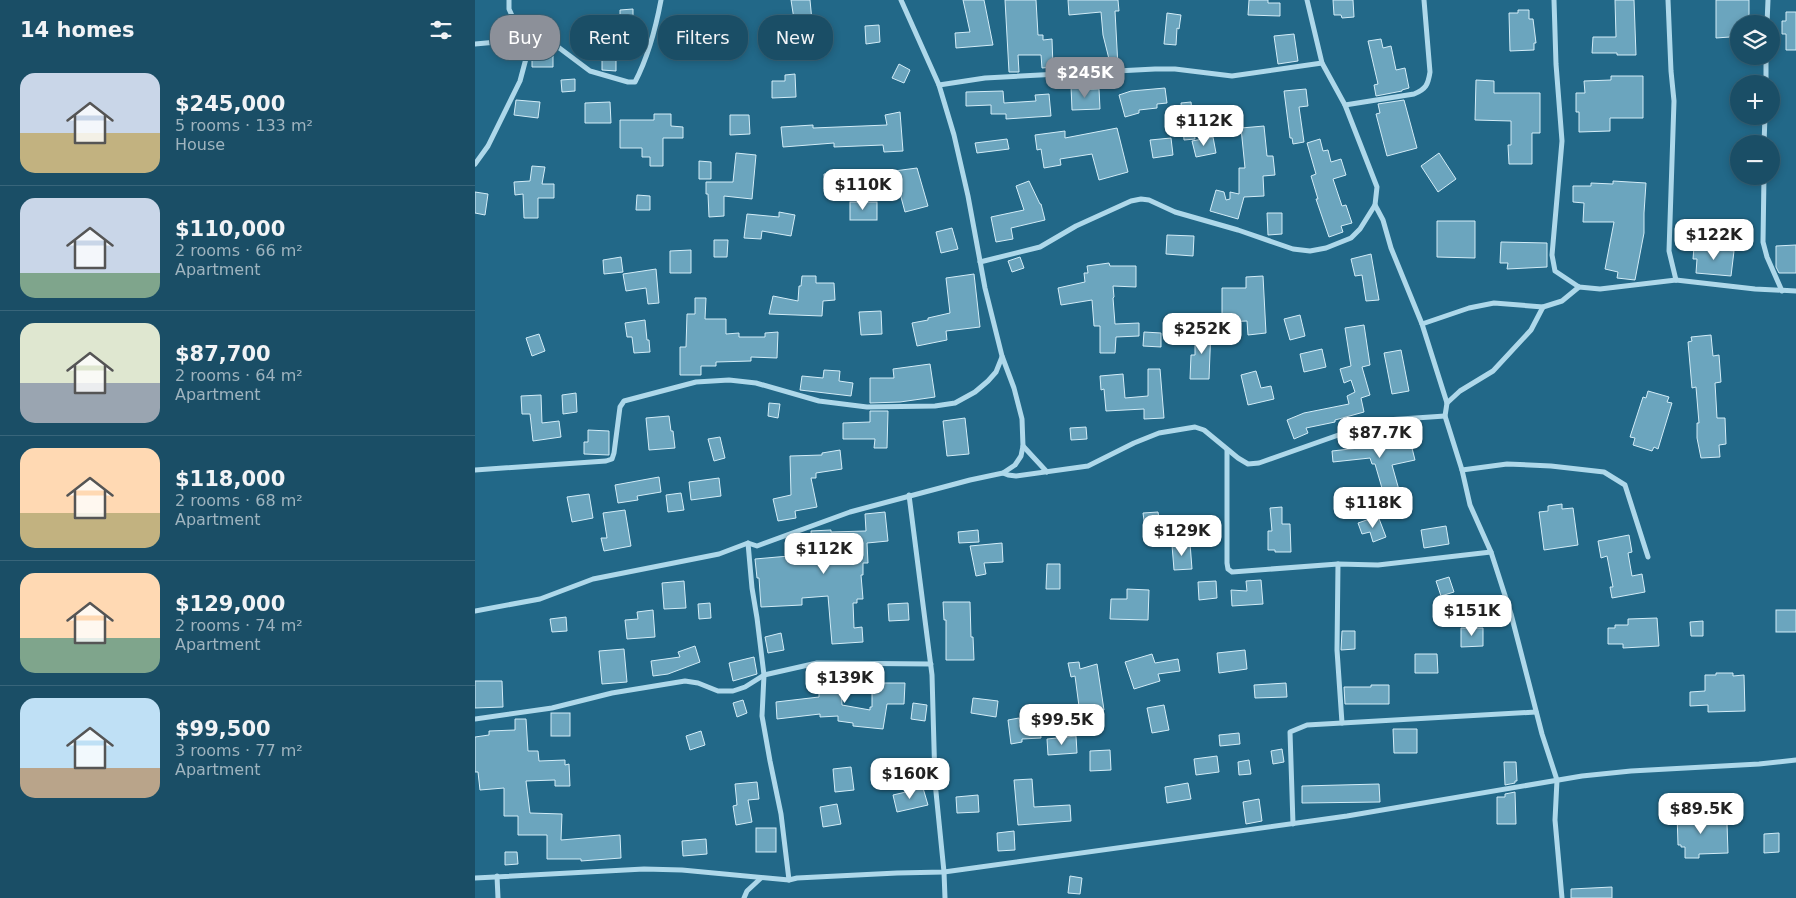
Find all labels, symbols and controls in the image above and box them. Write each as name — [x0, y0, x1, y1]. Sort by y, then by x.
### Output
chip: Buy — [490, 15, 560, 60]
chip: Rent — [570, 15, 648, 60]
chip: Filters — [658, 15, 748, 60]
chip: New — [758, 15, 833, 60]
map controls — [1730, 15, 1780, 185]
button: layers — [1730, 15, 1780, 65]
icon: filters — [427, 16, 455, 44]
text: 14 homes — [20, 18, 135, 42]
pin: $245K — [1050, 56, 1120, 99]
text: $245K — [1057, 63, 1113, 82]
button: + — [1730, 75, 1780, 125]
text: $245,000 — [175, 92, 285, 116]
icon: home — [60, 93, 120, 153]
pin: $112K — [1169, 104, 1239, 147]
text: $112K — [1176, 111, 1232, 130]
text: 5 rooms · 133 m² — [175, 116, 313, 135]
text: House — [175, 135, 225, 154]
button: − — [1730, 135, 1780, 185]
pin: $110K — [828, 168, 898, 211]
text: $110K — [835, 175, 891, 194]
text: $110,000 — [175, 217, 285, 241]
icon: home — [60, 218, 120, 278]
pin: $122K — [1679, 218, 1749, 261]
text: $122K — [1686, 225, 1742, 244]
text: 2 rooms · 66 m² — [175, 241, 303, 260]
text: Apartment — [175, 260, 261, 279]
pin: $252K — [1167, 312, 1237, 355]
text: $252K — [1174, 319, 1230, 338]
text: $87,700 — [175, 342, 271, 366]
icon: home — [60, 343, 120, 403]
text: 2 rooms · 64 m² — [175, 366, 303, 385]
text: Apartment — [175, 385, 261, 404]
pin: $87.7K — [1339, 416, 1421, 459]
text: $87.7K — [1348, 423, 1412, 442]
text: $118,000 — [175, 467, 285, 491]
icon: home — [60, 468, 120, 528]
pin: $118K — [1338, 486, 1408, 529]
text: 2 rooms · 68 m² — [175, 491, 303, 510]
text: $118K — [1345, 493, 1401, 512]
text: Apartment — [175, 510, 261, 529]
pin: $129K — [1147, 514, 1217, 557]
text: $129K — [1154, 521, 1210, 540]
pin: $112K — [789, 532, 859, 575]
text: $112K — [796, 539, 852, 558]
text: $129,000 — [175, 592, 285, 616]
icon: home — [60, 593, 120, 653]
pin: $151K — [1437, 594, 1507, 637]
text: $151K — [1444, 601, 1500, 620]
text: 2 rooms · 74 m² — [175, 616, 303, 635]
text: Apartment — [175, 635, 261, 654]
pin: $139K — [810, 662, 880, 704]
text: $139K — [817, 668, 873, 687]
pin: $99.5K — [1021, 704, 1103, 746]
text: $99.5K — [1030, 710, 1094, 729]
text: $99,500 — [175, 717, 271, 741]
icon: home — [60, 718, 120, 778]
text: 3 rooms · 77 m² — [175, 741, 303, 760]
pin: $160K — [875, 758, 945, 800]
text: Apartment — [175, 760, 261, 779]
text: $160K — [882, 764, 938, 783]
pin: $89.5K — [1660, 792, 1742, 835]
text: $89.5K — [1669, 799, 1733, 818]

